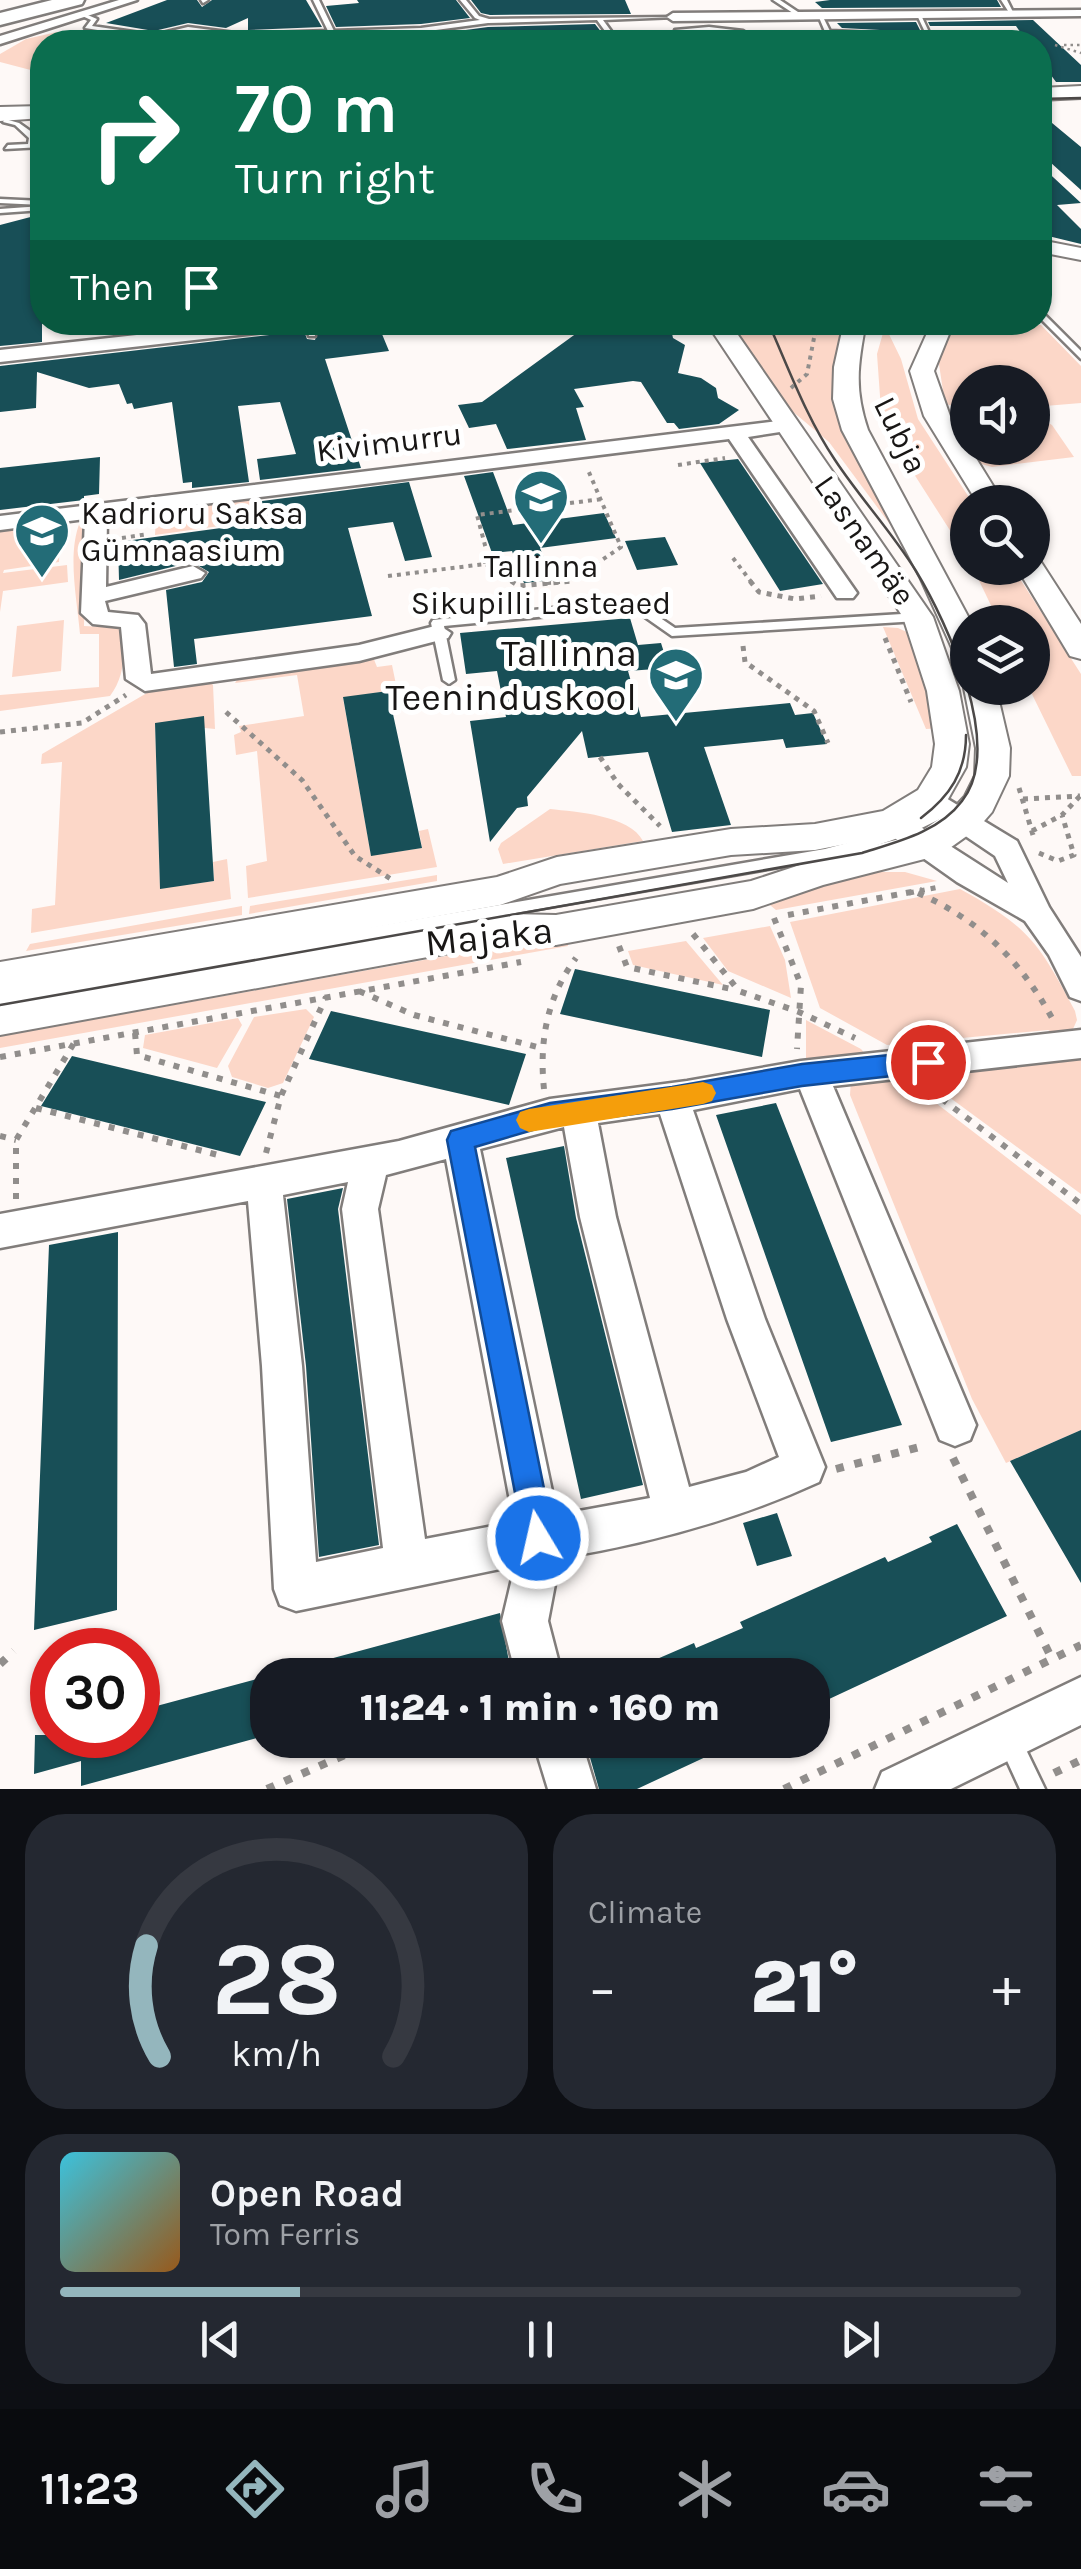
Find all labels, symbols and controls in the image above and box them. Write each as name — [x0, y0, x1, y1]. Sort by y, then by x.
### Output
text: 70 m — [235, 68, 398, 150]
icon: right — [70, 70, 200, 200]
text: Turn right — [235, 152, 435, 204]
icon: arrive — [174, 260, 229, 315]
text: Then — [70, 265, 154, 310]
map controls — [950, 365, 1050, 705]
button: sound — [950, 365, 1050, 465]
street label: Lubja — [866, 391, 935, 480]
street label: Kivimurru — [314, 415, 464, 470]
school or university icon: Tallinna Sikupilli Lasteaed — [511, 467, 571, 546]
street label: Lasnamäe — [806, 468, 923, 612]
button: search — [950, 485, 1050, 585]
place label: Kadrioru Saksa Gümnaasium — [81, 495, 304, 569]
school or university icon: Kadrioru Saksa Gümnaasium — [12, 501, 72, 580]
place label: Tallinna Sikupilli Lasteaed — [411, 548, 671, 622]
button: layers — [950, 605, 1050, 705]
place label: Tallinna Teeninduskool — [386, 631, 637, 720]
school or university icon: Tallinna Teeninduskool — [646, 645, 706, 724]
street label: Majaka — [423, 907, 555, 966]
pin — [886, 1020, 971, 1105]
icon: arrive — [901, 1035, 956, 1090]
position arrow — [486, 1486, 590, 1590]
speed limit sign: 30 — [30, 1628, 160, 1758]
text: 11:24 · 1 min · 160 m — [360, 1685, 720, 1730]
text: Climate — [588, 1894, 702, 1931]
text: 28 — [211, 1919, 342, 2040]
text: 21° — [750, 1943, 859, 2031]
text: − — [588, 1956, 617, 2020]
text: + — [992, 1956, 1021, 2020]
text: km/h — [231, 2033, 322, 2075]
text: Open Road — [210, 2171, 404, 2216]
text: Tom Ferris — [210, 2216, 360, 2253]
icon: previous — [193, 2312, 248, 2367]
icon: pause — [513, 2312, 568, 2367]
icon: next — [833, 2312, 888, 2367]
icon: directions — [220, 2454, 290, 2524]
icon: music — [370, 2454, 440, 2524]
icon: phone — [520, 2454, 590, 2524]
icon: climate — [670, 2454, 740, 2524]
icon: car — [821, 2454, 891, 2524]
icon: filters — [971, 2454, 1041, 2524]
text: 11:23 — [40, 2463, 140, 2515]

